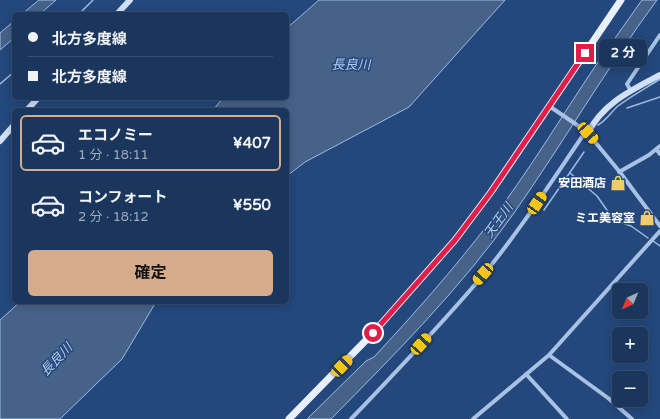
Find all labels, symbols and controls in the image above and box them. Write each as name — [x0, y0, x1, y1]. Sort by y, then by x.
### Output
text: 北方多度線 — [52, 30, 127, 48]
callout: 2 分 — [599, 39, 647, 67]
route end — [576, 44, 594, 62]
text: 2 分 — [611, 45, 635, 61]
water label: 長良川 — [331, 57, 372, 73]
text: 北方多度線 — [52, 68, 127, 86]
car — [576, 120, 600, 146]
icon: car — [30, 125, 66, 161]
text: エコノミー — [78, 126, 153, 144]
text: ¥407 — [233, 134, 271, 152]
text: 1 分 · 18:11 — [78, 147, 149, 163]
shop icon: 安田酒店 — [609, 174, 627, 192]
place label: 安田酒店 — [558, 176, 606, 190]
icon: car — [30, 187, 66, 223]
text: コンフォート — [78, 188, 168, 206]
car — [525, 190, 549, 216]
text: ¥550 — [233, 196, 271, 214]
water label: 天王川 — [481, 198, 518, 241]
text: 2 分 · 18:12 — [78, 209, 149, 225]
shop icon: ミエ美容室 — [638, 209, 656, 227]
place label: ミエ美容室 — [575, 211, 635, 225]
button: 確定 — [28, 250, 273, 296]
car — [471, 261, 495, 287]
north arrow — [612, 283, 648, 319]
map controls — [612, 283, 648, 407]
route start — [364, 324, 382, 342]
button: + — [612, 327, 648, 363]
car — [409, 331, 433, 357]
water label: 長良川 — [37, 339, 77, 379]
car — [329, 353, 355, 379]
button: − — [612, 371, 648, 407]

